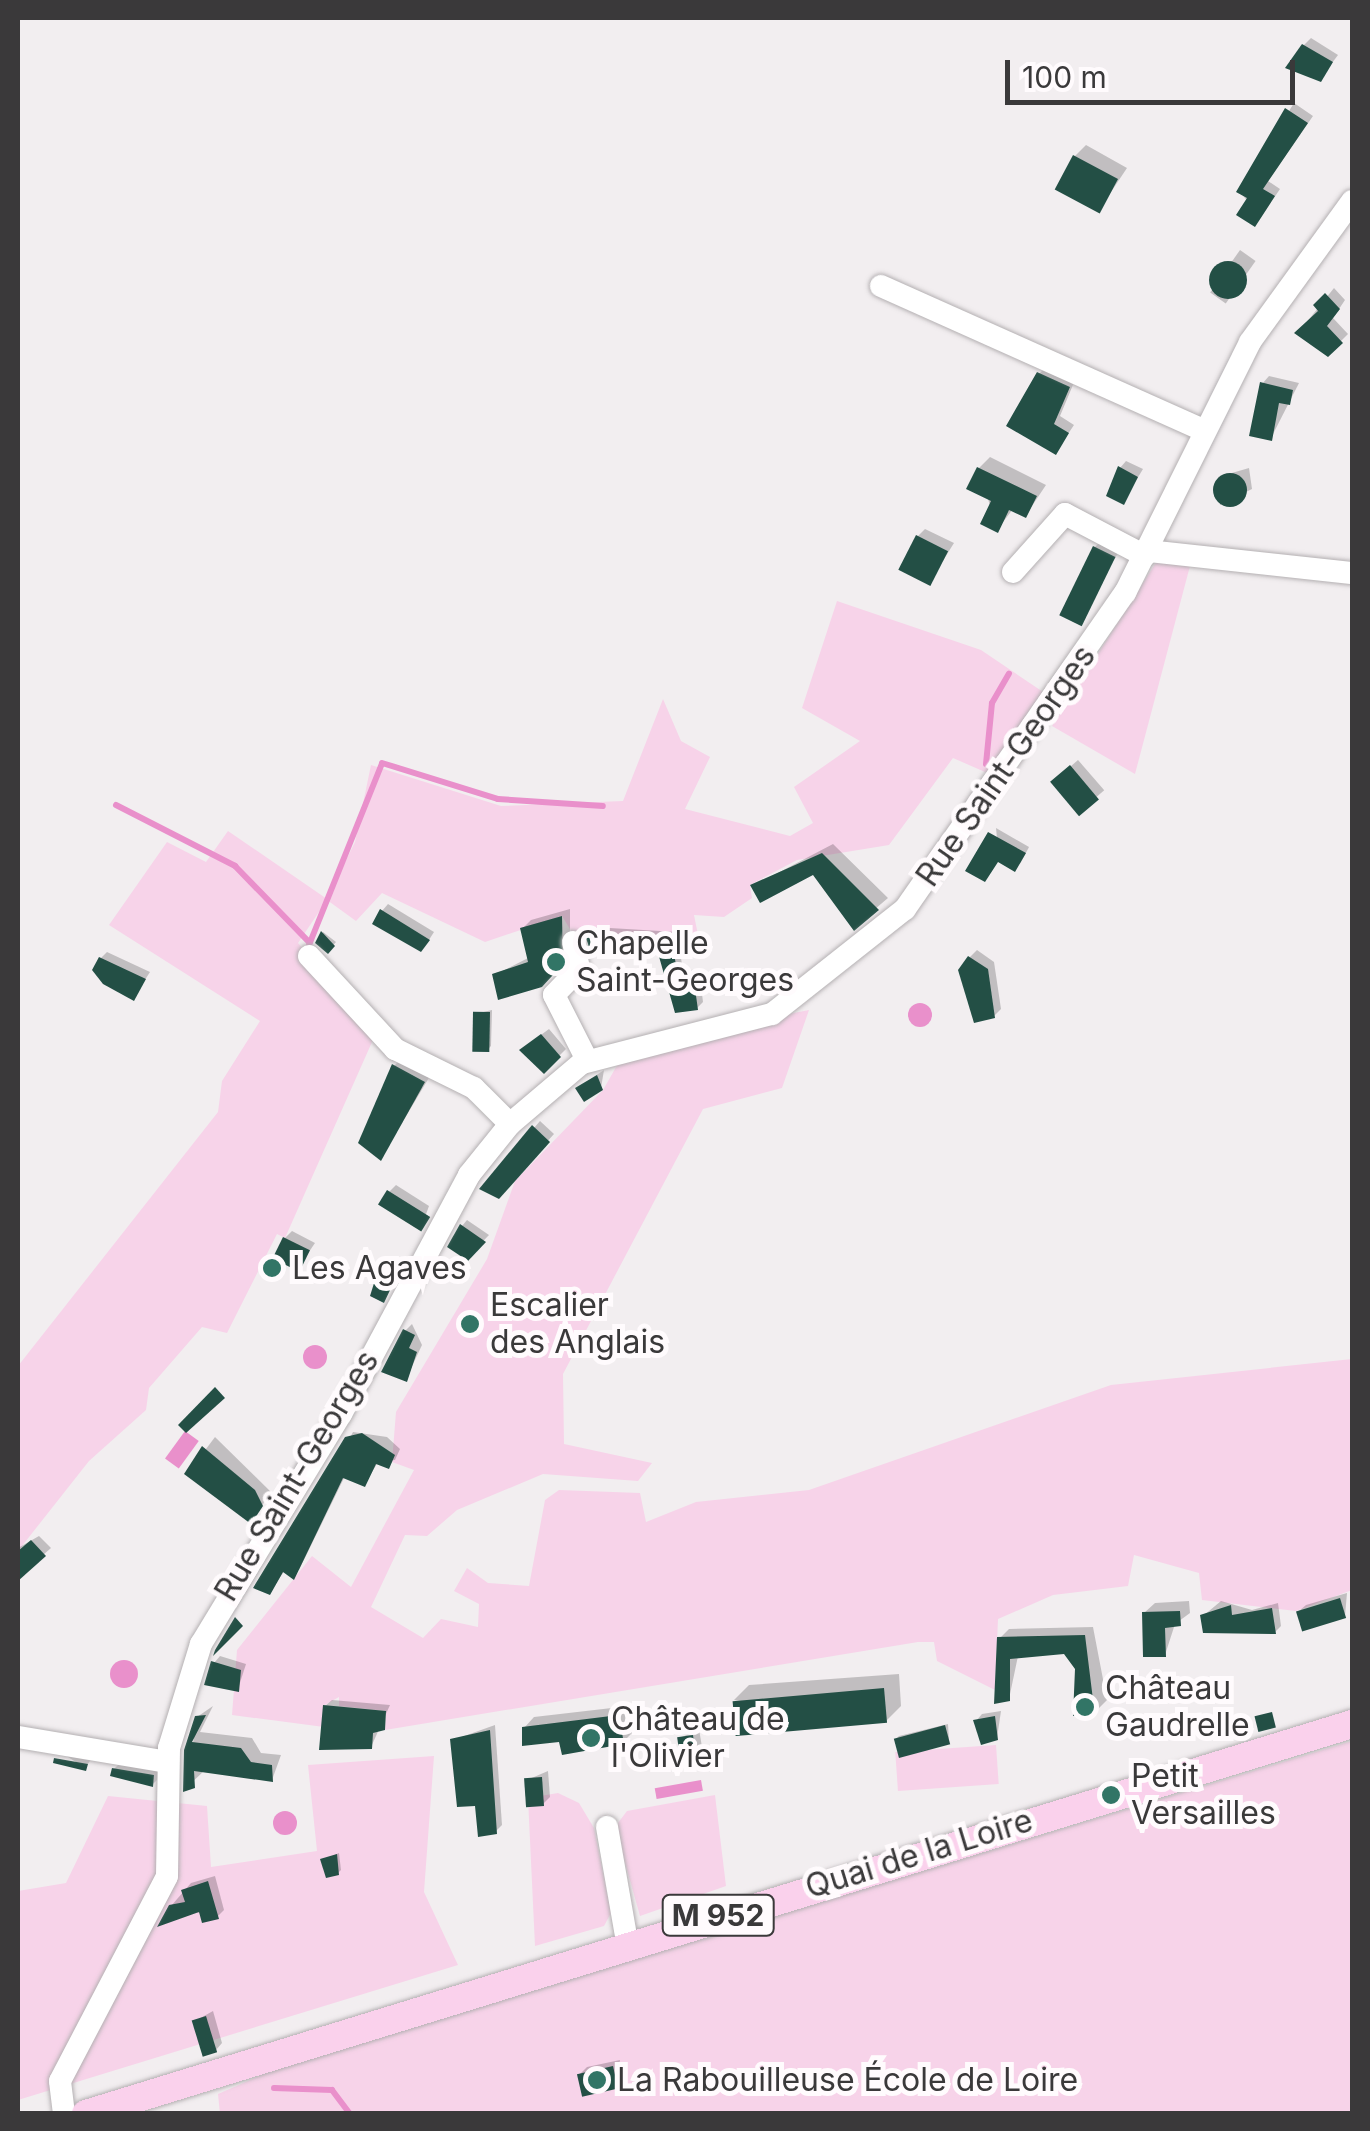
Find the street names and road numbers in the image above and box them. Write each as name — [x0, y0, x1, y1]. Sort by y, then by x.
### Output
street label: Rue Saint-Georges — [908, 638, 1104, 894]
street label: Rue Saint-Georges — [207, 1344, 387, 1608]
street label: Quai de la Loire — [801, 1801, 1037, 1907]
road number: M 952 — [660, 1890, 776, 1940]

